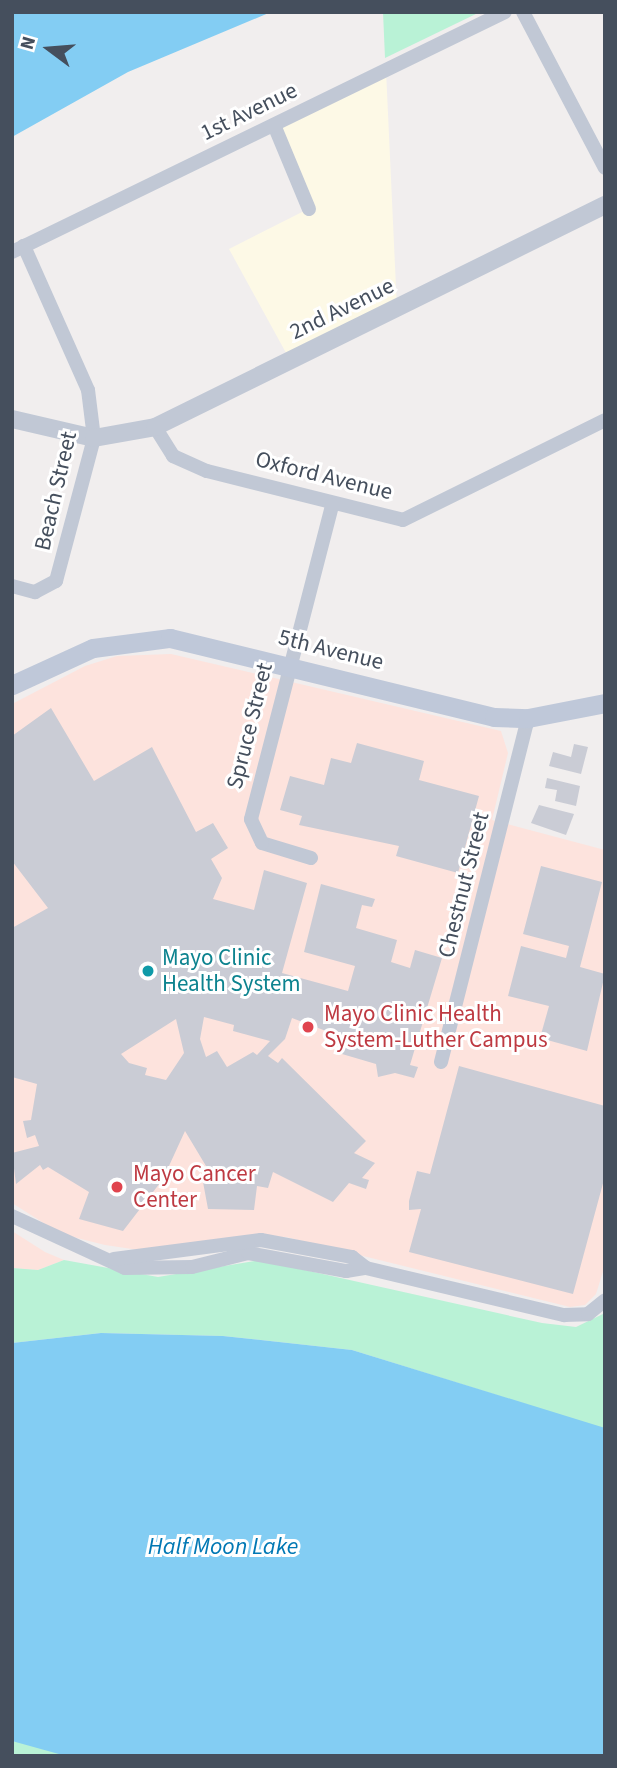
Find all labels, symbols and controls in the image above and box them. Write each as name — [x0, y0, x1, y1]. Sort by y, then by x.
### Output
north arrow — [14, 14, 84, 84]
text: N — [14, 33, 43, 53]
street label: 1st Avenue — [196, 77, 302, 147]
street label: 2nd Avenue — [286, 272, 398, 346]
street label: Beach Street — [29, 429, 83, 553]
street label: Oxford Avenue — [253, 446, 395, 506]
street label: 5th Avenue — [276, 624, 386, 676]
street label: Spruce Street — [221, 660, 279, 792]
street label: Chestnut Street — [433, 809, 495, 961]
place label: Mayo Clinic Health System — [162, 944, 301, 998]
marker: Mayo Clinic Health System — [140, 963, 156, 979]
place label: Mayo Clinic Health System-Luther Campus — [324, 1000, 548, 1054]
marker: Mayo Clinic Health System-Luther Campus — [298, 1017, 318, 1037]
place label: Mayo Cancer Center — [133, 1160, 256, 1214]
marker: Mayo Cancer Center — [107, 1177, 127, 1197]
water label: Half Moon Lake — [148, 1533, 298, 1561]

